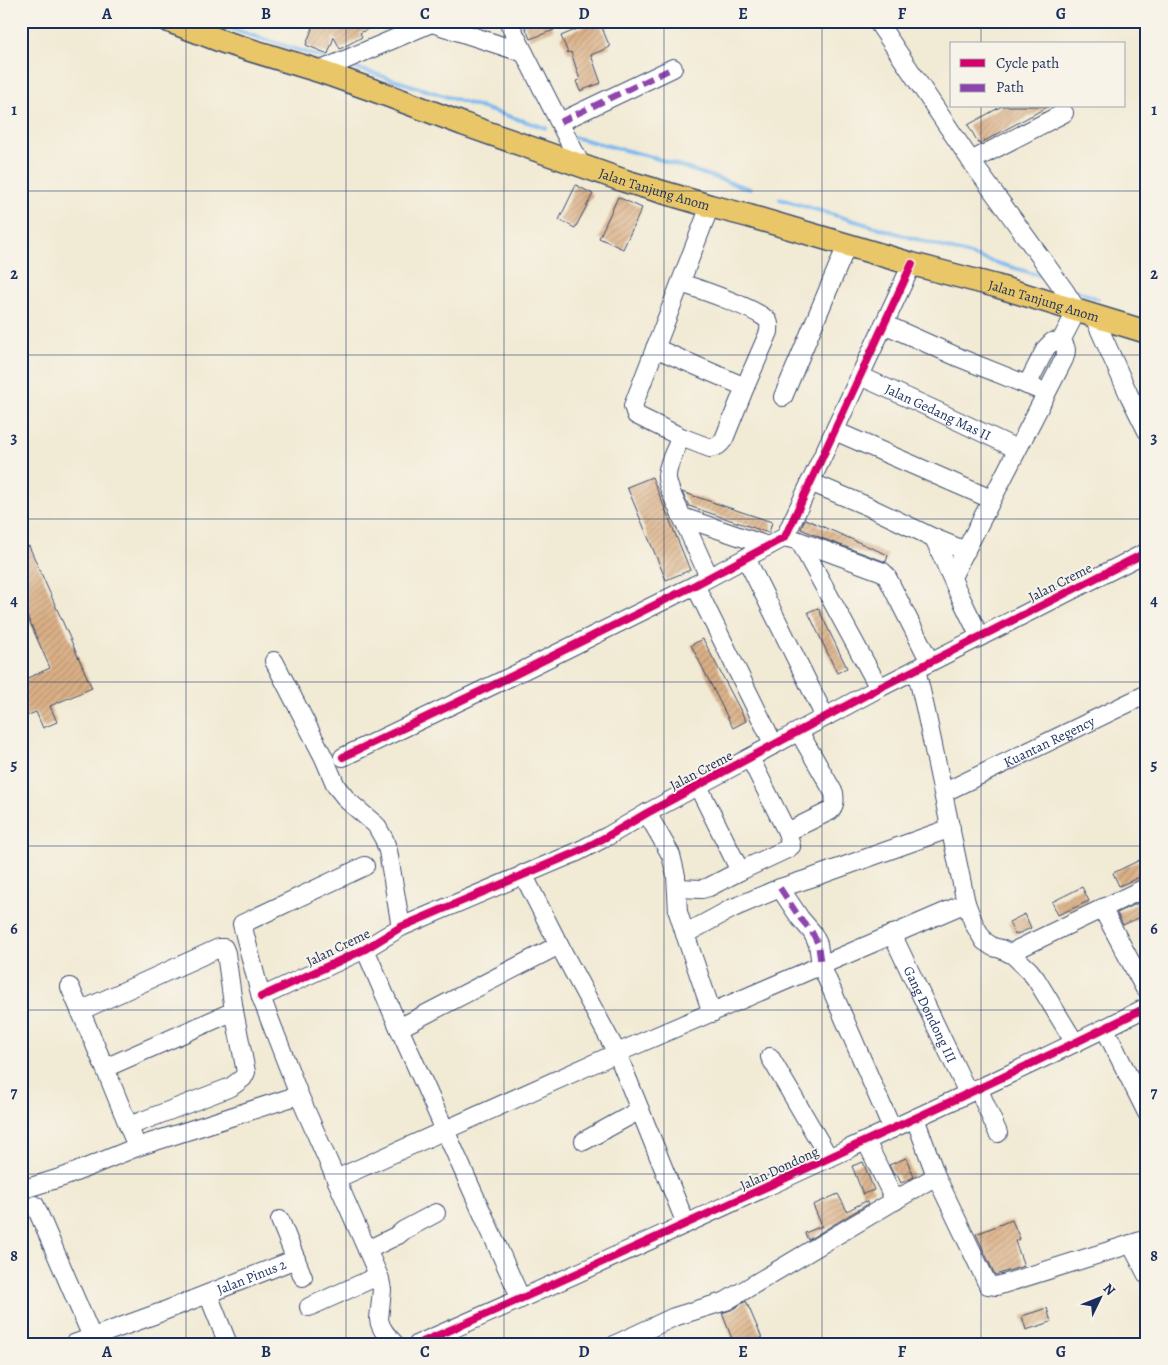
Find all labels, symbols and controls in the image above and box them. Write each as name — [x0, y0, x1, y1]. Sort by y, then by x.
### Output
text: A — [101, 3, 113, 25]
text: B — [261, 3, 271, 25]
text: C — [420, 3, 430, 25]
text: D — [578, 3, 590, 25]
text: E — [738, 3, 748, 25]
text: F — [898, 3, 907, 25]
text: G — [1056, 3, 1066, 25]
legend — [950, 42, 1126, 108]
text: Cycle path — [996, 53, 1059, 73]
text: Path — [996, 77, 1024, 97]
text: 1 — [11, 99, 17, 121]
text: 1 — [1151, 99, 1157, 121]
street label: Jalan Tanjung Anom — [596, 164, 712, 216]
text: 2 — [10, 263, 18, 285]
text: 2 — [1150, 263, 1158, 285]
street label: Jalan Tanjung Anom — [986, 275, 1102, 327]
street label: Jalan Gedang Mas II — [882, 380, 994, 445]
text: 3 — [11, 427, 18, 449]
text: 3 — [1151, 427, 1158, 449]
street label: Jalan Creme — [1025, 558, 1095, 607]
text: 4 — [10, 590, 18, 612]
text: 4 — [1150, 590, 1158, 612]
street label: Kuantan Regency — [1000, 711, 1099, 772]
street label: Jalan Creme — [666, 746, 736, 795]
text: 5 — [11, 754, 18, 776]
text: 5 — [1151, 754, 1158, 776]
text: 6 — [10, 918, 18, 940]
text: 6 — [1150, 918, 1158, 940]
street label: Jalan Creme — [303, 924, 373, 971]
street label: Gang Dondong III — [899, 963, 961, 1066]
text: 7 — [11, 1082, 18, 1104]
text: 7 — [1151, 1082, 1158, 1104]
street label: Jalan Dondong — [737, 1142, 822, 1195]
text: 8 — [10, 1245, 18, 1267]
text: 8 — [1150, 1245, 1158, 1267]
street label: Jalan Pinus 2 — [214, 1255, 289, 1299]
north arrow — [1076, 1272, 1126, 1322]
text: N — [1099, 1279, 1120, 1300]
text: A — [101, 1341, 113, 1363]
text: B — [261, 1341, 271, 1363]
text: C — [420, 1341, 430, 1363]
text: D — [578, 1341, 590, 1363]
text: E — [738, 1341, 748, 1363]
text: F — [898, 1341, 907, 1363]
text: G — [1056, 1341, 1066, 1363]

